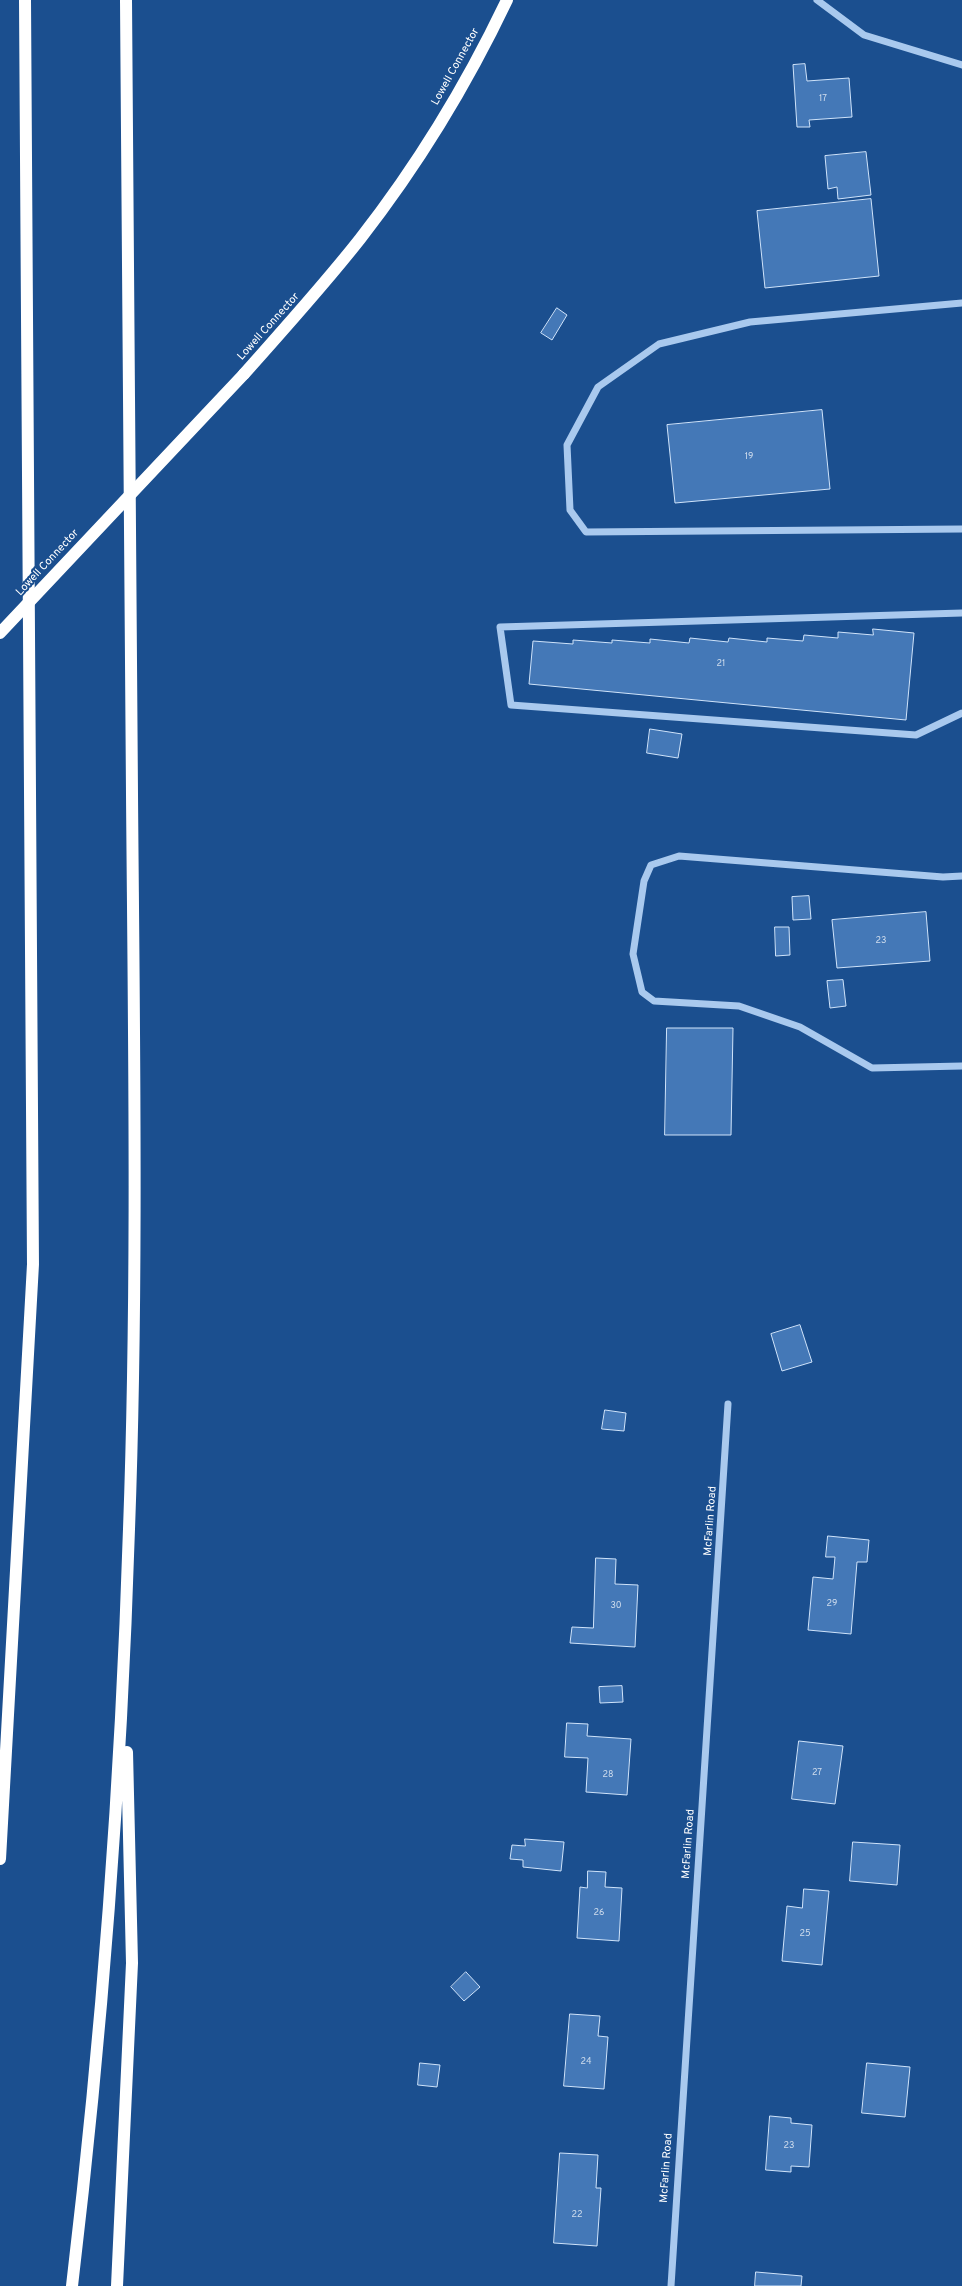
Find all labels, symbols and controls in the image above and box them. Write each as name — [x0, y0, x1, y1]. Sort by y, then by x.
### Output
street label: Lowell Connector — [429, 26, 483, 108]
house number: 17 — [819, 94, 827, 104]
street label: Lowell Connector — [235, 291, 303, 363]
house number: 19 — [745, 452, 753, 462]
street label: Lowell Connector — [14, 527, 82, 599]
house number: 21 — [717, 659, 725, 669]
house number: 23 — [876, 936, 886, 946]
street label: McFarlin Road — [702, 1486, 720, 1556]
house number: 29 — [827, 1599, 837, 1609]
house number: 30 — [610, 1601, 622, 1611]
house number: 27 — [812, 1768, 822, 1778]
house number: 28 — [602, 1770, 614, 1780]
street label: McFarlin Road — [680, 1809, 698, 1879]
house number: 26 — [594, 1908, 604, 1918]
house number: 25 — [799, 1929, 811, 1939]
house number: 24 — [580, 2057, 592, 2067]
street label: McFarlin Road — [658, 2133, 676, 2203]
house number: 23 — [784, 2141, 794, 2151]
house number: 22 — [571, 2210, 583, 2220]

